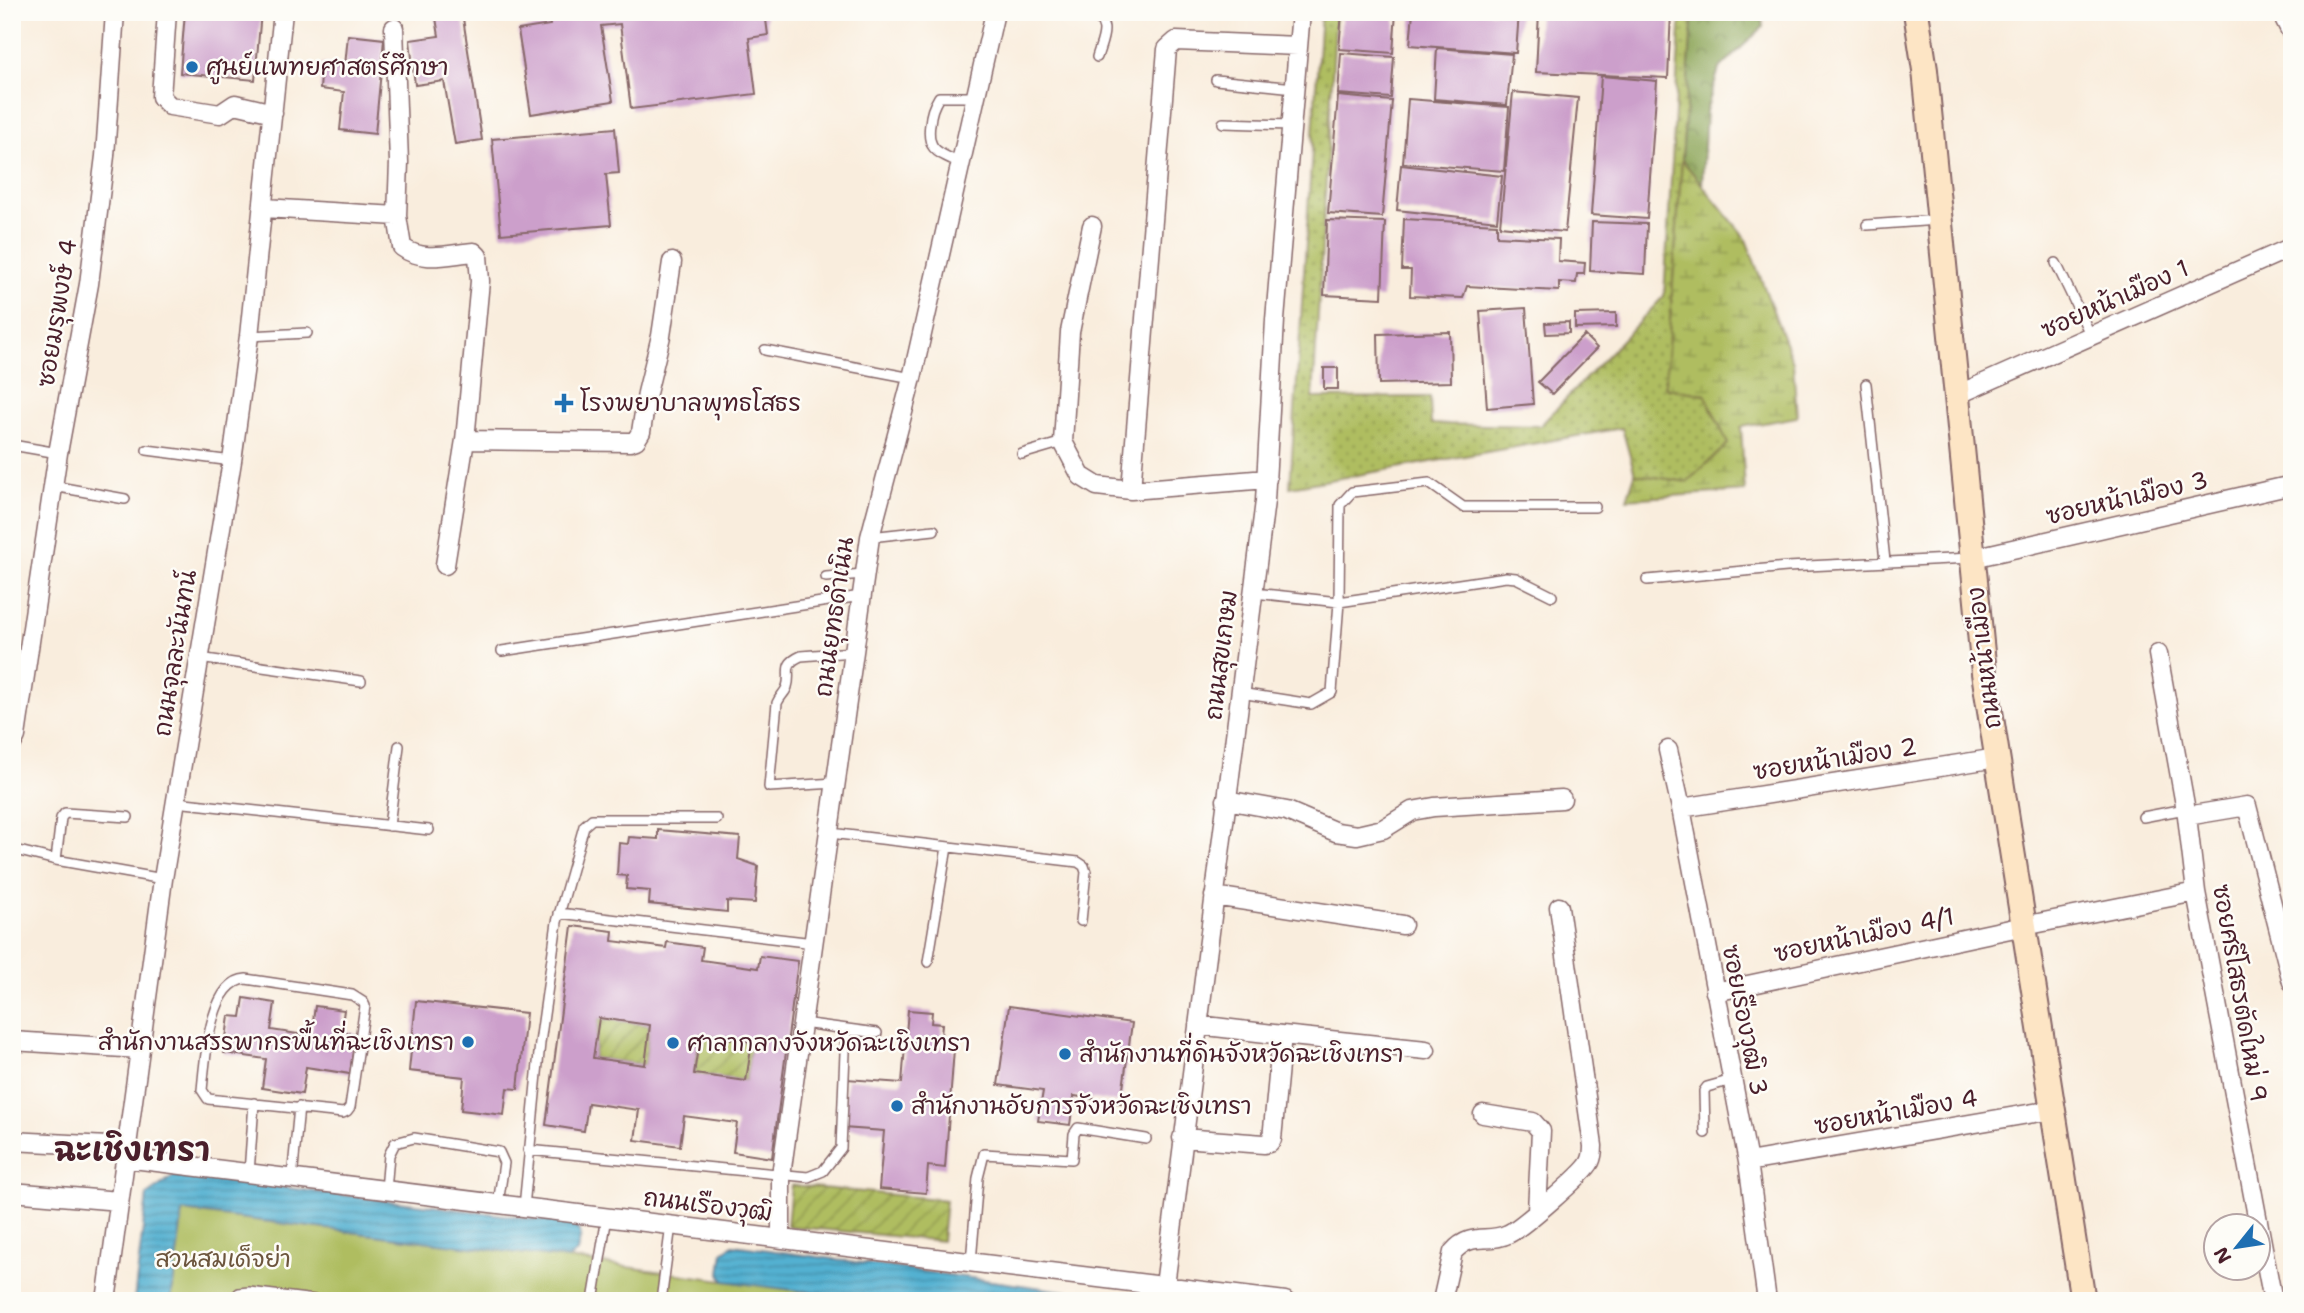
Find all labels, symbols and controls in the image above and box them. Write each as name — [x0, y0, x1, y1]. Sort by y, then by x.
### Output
place label: ศูนย์แพทยศาสตร์ศึกษา — [206, 51, 449, 85]
marker: ศูนย์แพทยศาสตร์ศึกษา — [184, 59, 200, 75]
street label: ซอยมรุพงษ์ 4 — [29, 237, 86, 390]
street label: ซอยหน้าเมือง 1 — [2036, 252, 2194, 346]
place label: โรงพยาบาลพุทธโสธร — [580, 387, 801, 421]
marker: โรงพยาบาลพุทธโสธร — [554, 393, 574, 413]
street label: ซอยหน้าเมือง 3 — [2043, 464, 2211, 532]
street label: ถนนยุทธดำเนิน — [807, 535, 863, 699]
street label: ถนนจุลละนันทน์ — [146, 567, 206, 739]
street label: ถนนหน้าเมือง — [1959, 585, 2009, 731]
street label: ถนนสุขเกษม — [1197, 588, 1247, 722]
street label: ซอยหน้าเมือง 2 — [1751, 730, 1919, 788]
street label: ซอยศรีโสธรตัดใหม่ 9 — [2205, 882, 2275, 1104]
street label: ซอยหน้าเมือง 4/1 — [1771, 900, 1957, 970]
street label: ซอยเรืองวุฒิ 3 — [1713, 942, 1775, 1099]
place label: สำนักงานสรรพากรพื้นที่ฉะเชิงเทรา — [98, 1019, 454, 1058]
place label: ศาลากลางจังหวัดฉะเชิงเทรา — [687, 1027, 971, 1059]
place label: สำนักงานที่ดินจังหวัดฉะเชิงเทรา — [1079, 1032, 1404, 1070]
marker: สำนักงานสรรพากรพื้นที่ฉะเชิงเทรา — [460, 1034, 476, 1050]
marker: ศาลากลางจังหวัดฉะเชิงเทรา — [665, 1035, 681, 1051]
marker: สำนักงานที่ดินจังหวัดฉะเชิงเทรา — [1057, 1046, 1073, 1062]
street label: ซอยหน้าเมือง 4 — [1812, 1082, 1980, 1142]
place label: สำนักงานอัยการจังหวัดฉะเชิงเทรา — [911, 1090, 1252, 1122]
marker: สำนักงานอัยการจังหวัดฉะเชิงเทรา — [889, 1098, 905, 1114]
district label: ฉะเชิงเทรา — [54, 1128, 210, 1171]
street label: ถนนเรืองวุฒิ — [641, 1181, 775, 1231]
north arrow — [2202, 1212, 2272, 1282]
text: N — [2208, 1242, 2237, 1268]
park label: สวนสมเด็จย่า — [155, 1243, 291, 1275]

